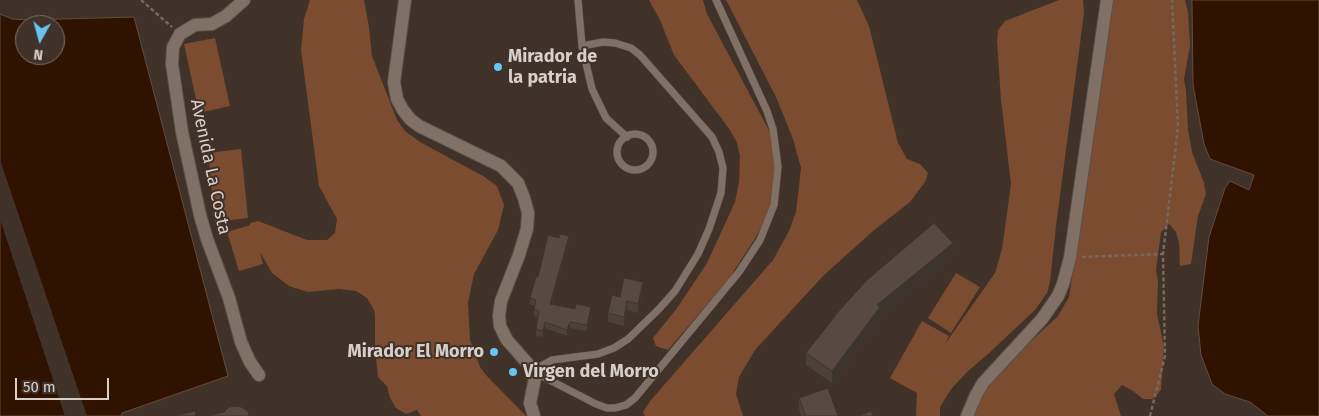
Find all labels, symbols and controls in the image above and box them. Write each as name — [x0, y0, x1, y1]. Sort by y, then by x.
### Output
north arrow — [15, 15, 65, 65]
text: N — [33, 45, 44, 63]
place label: Mirador de la patria — [508, 46, 597, 88]
marker: Mirador de la patria — [492, 61, 504, 73]
street label: Avenida La Costa — [185, 97, 235, 237]
place label: Mirador El Morro — [348, 341, 484, 363]
marker: Mirador El Morro — [488, 346, 500, 358]
place label: Virgen del Morro — [523, 361, 659, 383]
marker: Virgen del Morro — [507, 366, 519, 378]
scale bar — [18, 368, 111, 400]
text: 50 m — [23, 378, 56, 396]

